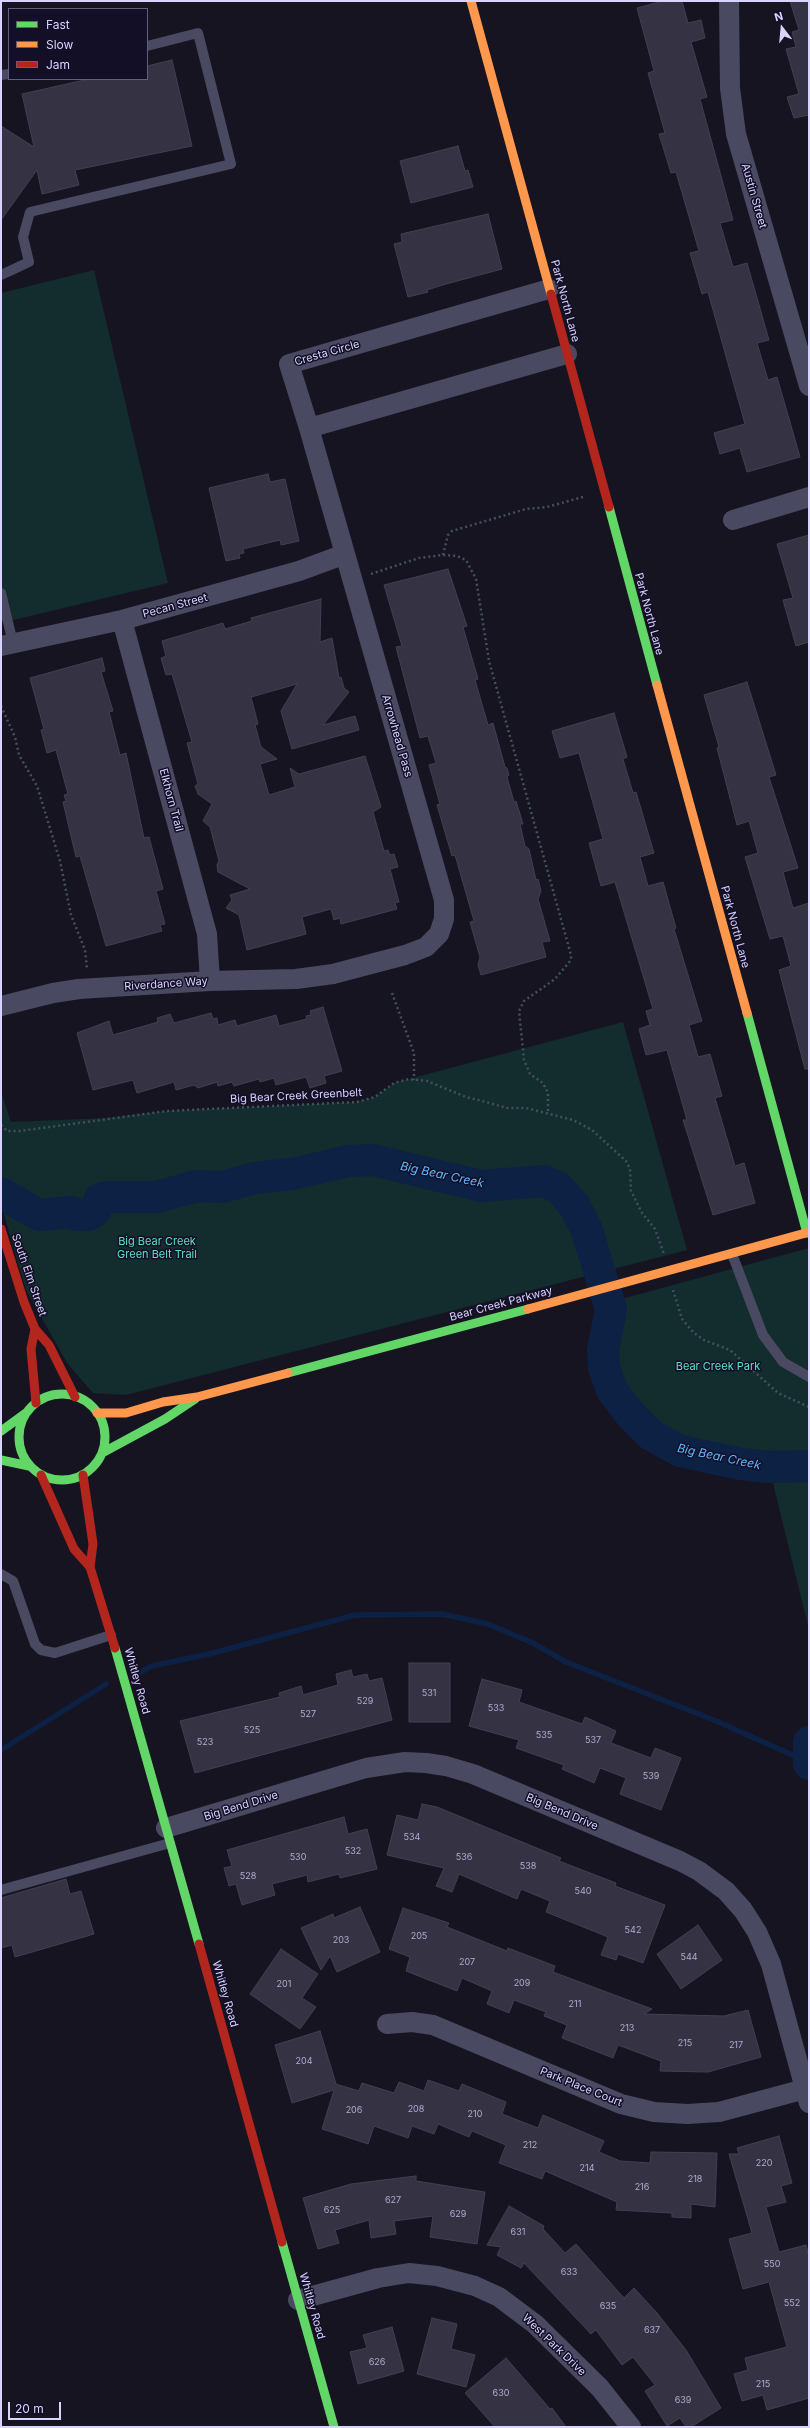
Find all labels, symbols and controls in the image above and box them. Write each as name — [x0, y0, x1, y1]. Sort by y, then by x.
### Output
legend — [8, 8, 148, 80]
north arrow — [762, 8, 802, 48]
text: N — [773, 9, 785, 24]
text: Fast — [46, 17, 70, 32]
text: Slow — [46, 37, 73, 52]
text: Jam — [46, 57, 70, 72]
street label: Austin Street — [738, 162, 770, 230]
street label: Park North Lane — [548, 259, 582, 343]
street label: Cresta Circle — [293, 337, 361, 369]
street label: Park North Lane — [632, 572, 666, 656]
street label: Pecan Street — [141, 591, 209, 621]
street label: Arrowhead Pass — [379, 693, 415, 779]
street label: Elkhorn Trail — [156, 767, 186, 833]
street label: Park North Lane — [718, 885, 752, 969]
street label: Riverdance Way — [124, 974, 208, 994]
street label: Big Bear Creek Greenbelt — [230, 1086, 362, 1106]
water label: Big Bear Creek — [399, 1159, 485, 1191]
street label: South Elm Street — [9, 1232, 49, 1318]
park label: Big Bear Creek Green Belt Trail — [117, 1235, 197, 1261]
street label: Bear Creek Parkway — [448, 1284, 554, 1324]
park label: Bear Creek Park — [676, 1360, 760, 1374]
water label: Big Bear Creek — [676, 1441, 762, 1473]
street label: Whitley Road — [121, 1646, 153, 1716]
house number: 531 — [422, 1688, 436, 1698]
house number: 529 — [357, 1696, 373, 1706]
house number: 533 — [488, 1703, 504, 1713]
house number: 527 — [300, 1709, 316, 1719]
house number: 525 — [244, 1725, 260, 1735]
house number: 535 — [536, 1730, 552, 1740]
house number: 537 — [585, 1735, 601, 1745]
house number: 523 — [197, 1737, 213, 1747]
house number: 539 — [643, 1771, 659, 1781]
street label: Big Bend Drive — [202, 1788, 280, 1824]
street label: Big Bend Drive — [524, 1791, 600, 1833]
house number: 534 — [404, 1832, 420, 1842]
house number: 532 — [345, 1846, 361, 1856]
house number: 530 — [290, 1852, 306, 1862]
house number: 536 — [456, 1852, 472, 1862]
house number: 538 — [520, 1861, 536, 1871]
house number: 528 — [240, 1871, 256, 1881]
house number: 540 — [575, 1886, 591, 1896]
house number: 542 — [625, 1925, 641, 1935]
house number: 205 — [411, 1931, 427, 1941]
house number: 203 — [333, 1935, 349, 1945]
house number: 544 — [680, 1952, 698, 1962]
house number: 207 — [459, 1957, 475, 1967]
street label: Whitley Road — [209, 1959, 241, 2029]
house number: 209 — [514, 1978, 530, 1988]
house number: 201 — [277, 1979, 291, 1989]
house number: 211 — [569, 1999, 581, 2009]
house number: 213 — [620, 2023, 634, 2033]
house number: 215 — [678, 2038, 692, 2048]
house number: 217 — [729, 2040, 743, 2050]
house number: 204 — [296, 2056, 312, 2066]
street label: Park Place Court — [538, 2065, 624, 2109]
house number: 208 — [408, 2104, 424, 2114]
house number: 206 — [346, 2105, 362, 2115]
house number: 210 — [468, 2109, 482, 2119]
house number: 212 — [523, 2140, 537, 2150]
house number: 220 — [756, 2158, 772, 2168]
house number: 214 — [580, 2163, 594, 2173]
house number: 218 — [688, 2174, 702, 2184]
house number: 216 — [635, 2182, 649, 2192]
house number: 627 — [385, 2195, 401, 2205]
house number: 625 — [324, 2205, 340, 2215]
house number: 629 — [450, 2209, 466, 2219]
house number: 631 — [511, 2227, 525, 2237]
house number: 550 — [764, 2259, 780, 2269]
house number: 633 — [561, 2267, 577, 2277]
street label: Whitley Road — [296, 2271, 328, 2341]
house number: 552 — [784, 2298, 800, 2308]
house number: 635 — [600, 2301, 616, 2311]
street label: West Park Drive — [520, 2311, 588, 2379]
house number: 637 — [644, 2325, 660, 2335]
house number: 626 — [369, 2357, 385, 2367]
house number: 215 — [756, 2379, 770, 2389]
house number: 630 — [493, 2388, 509, 2398]
scale bar — [10, 2394, 63, 2420]
house number: 639 — [675, 2395, 691, 2405]
text: 20 m — [15, 2401, 44, 2416]

